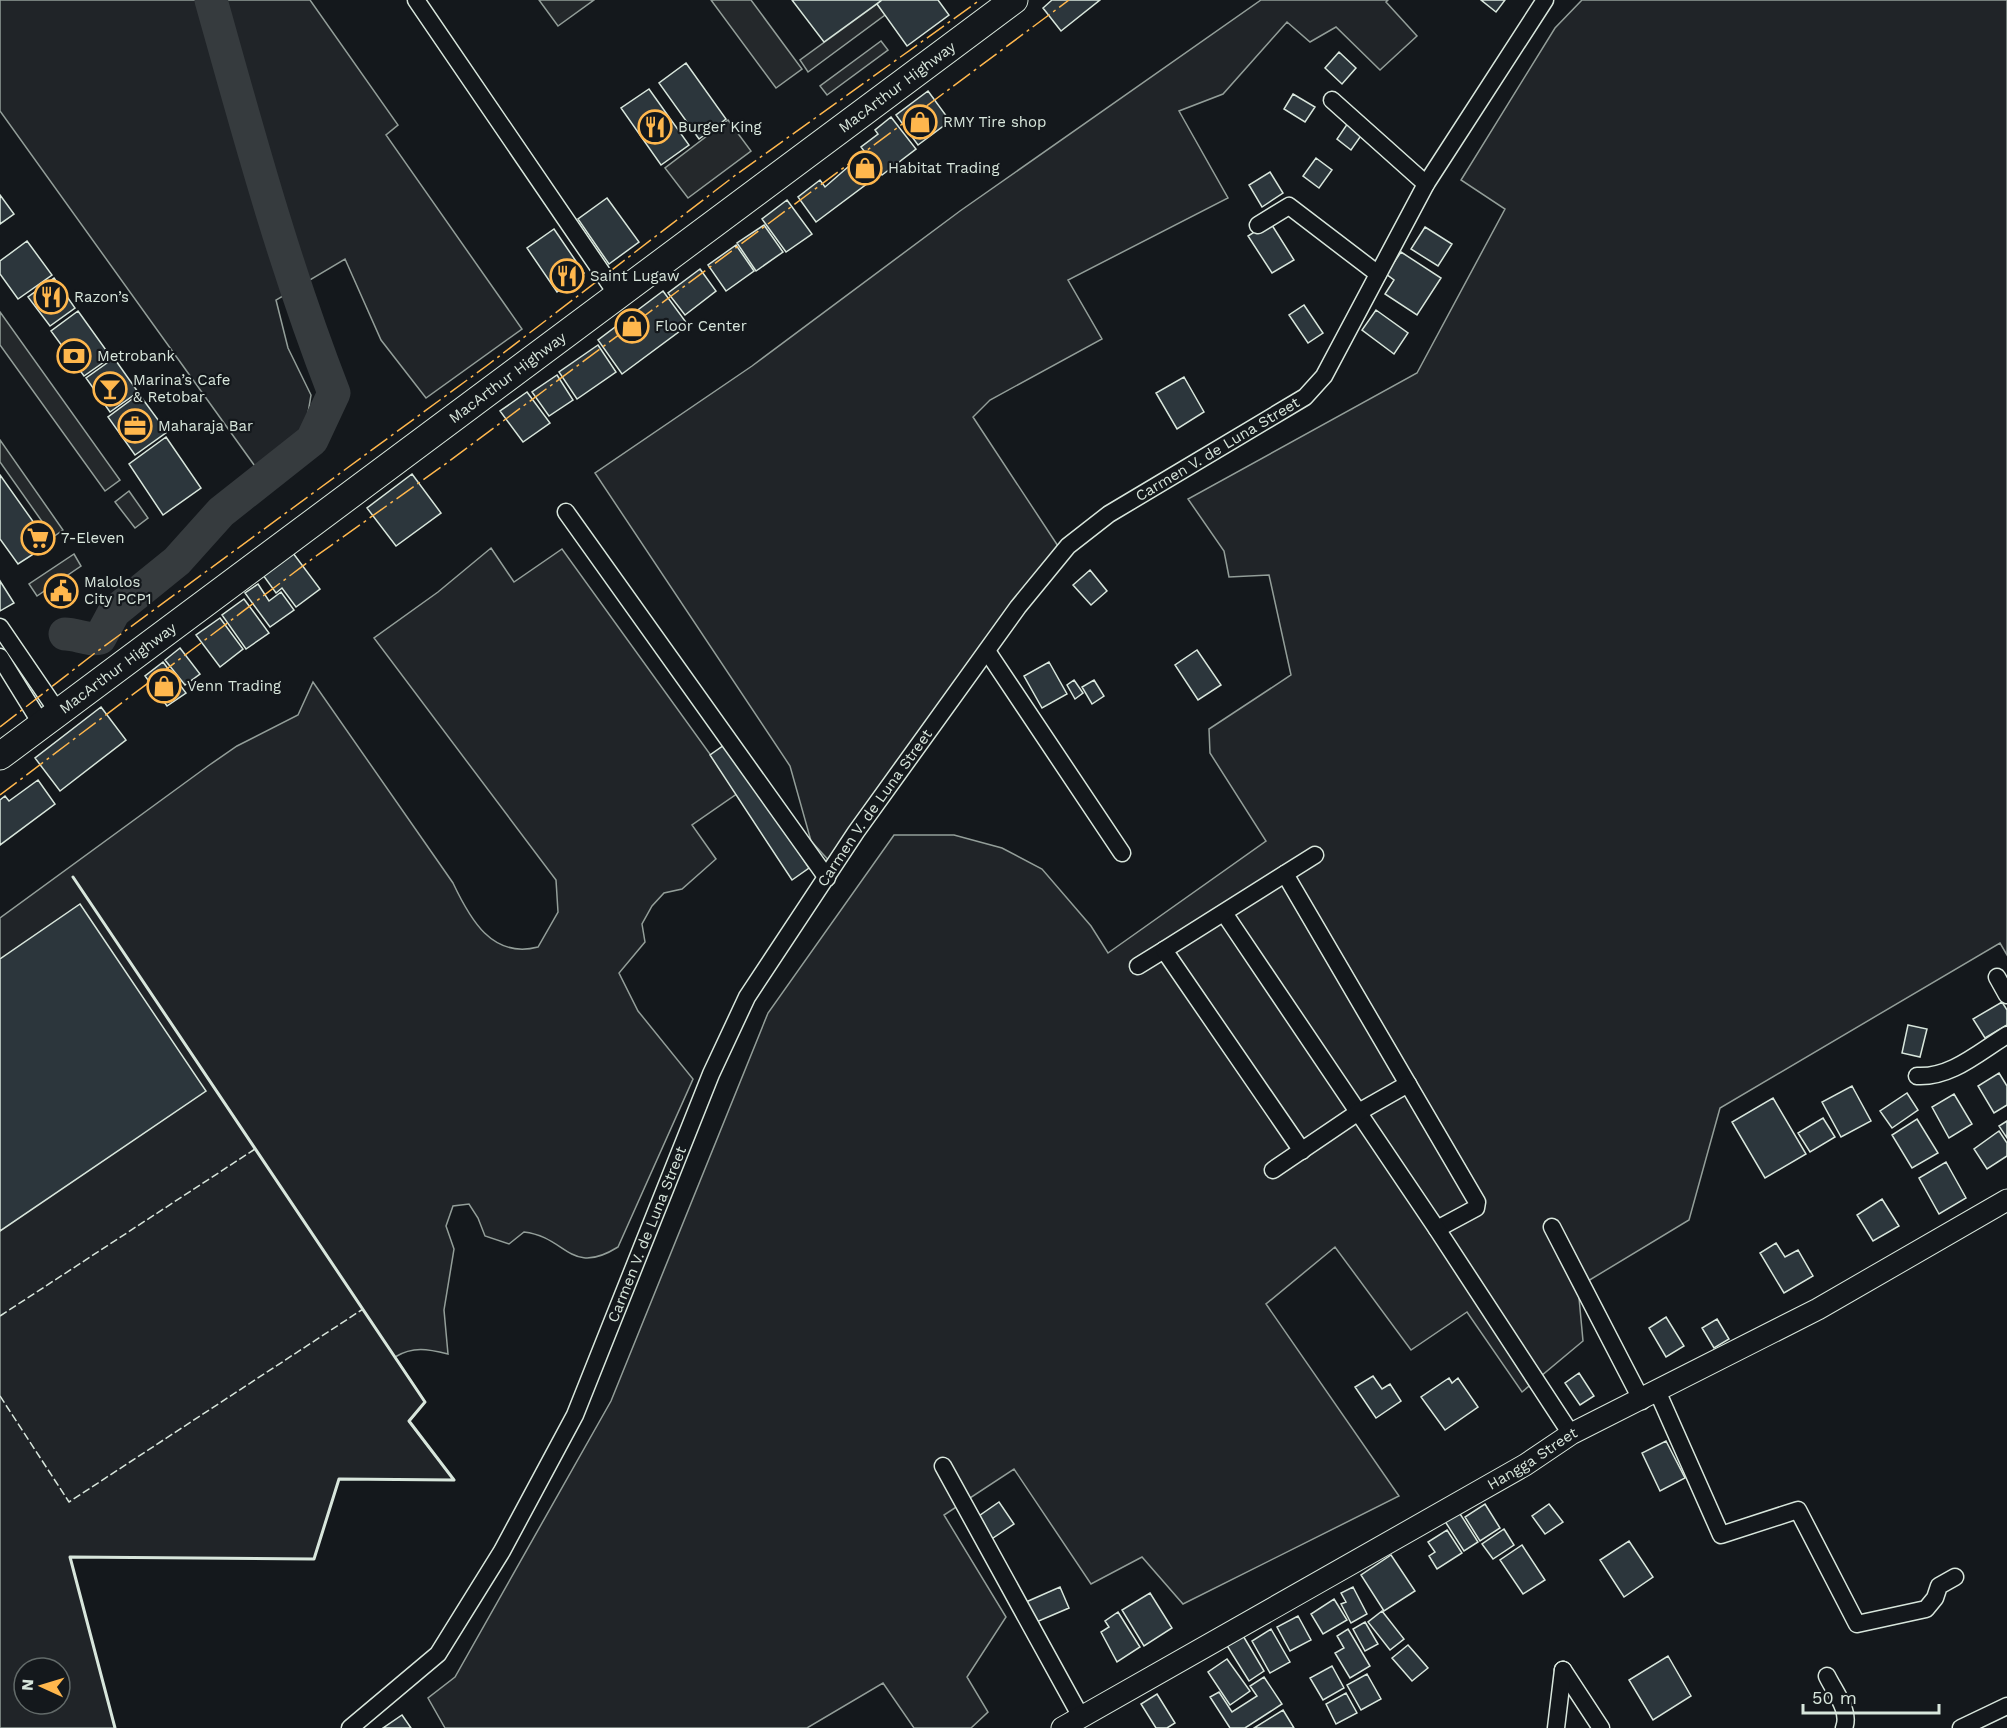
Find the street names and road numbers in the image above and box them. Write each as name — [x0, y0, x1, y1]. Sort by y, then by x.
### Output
street label: MacArthur Highway — [835, 38, 959, 137]
street label: MacArthur Highway — [445, 328, 570, 427]
street label: Carmen V. de Luna Street — [1132, 393, 1303, 505]
street label: MacArthur Highway — [56, 619, 180, 718]
street label: Carmen V. de Luna Street — [814, 725, 936, 890]
street label: Carmen V. de Luna Street — [604, 1143, 690, 1325]
street label: Hangga Street — [1484, 1423, 1581, 1494]

